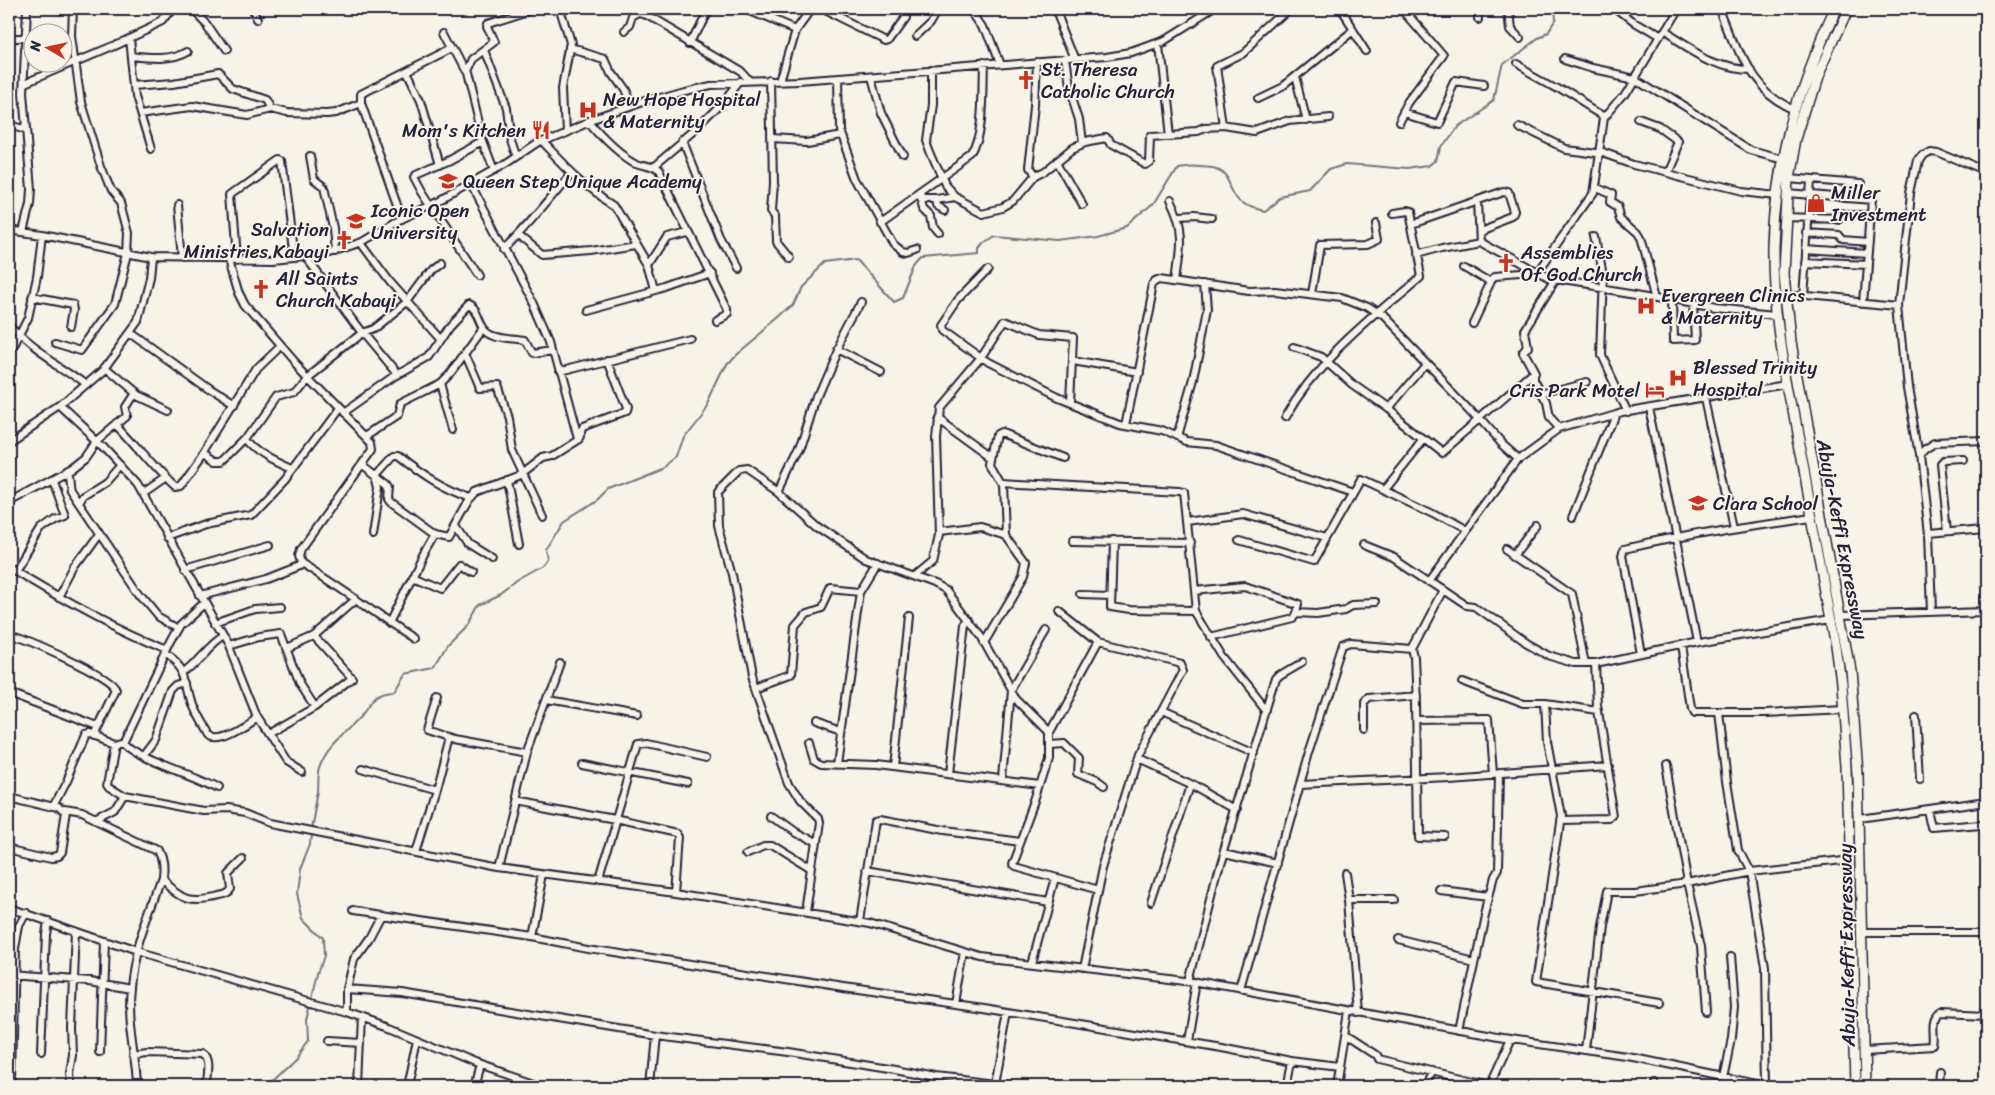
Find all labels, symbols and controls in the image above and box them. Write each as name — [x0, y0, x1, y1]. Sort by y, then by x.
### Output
north arrow — [22, 22, 72, 72]
text: N — [22, 39, 49, 54]
place label: St. Theresa Catholic Church — [1041, 53, 1175, 108]
church icon: St. Theresa Catholic Church — [1015, 69, 1037, 91]
place label: New Hope Hospital & Maternity — [603, 83, 761, 138]
hospital icon: New Hope Hospital & Maternity — [577, 99, 599, 121]
place label: Mom's Kitchen — [402, 114, 526, 147]
restaurant icon: Mom's Kitchen — [530, 119, 552, 141]
place label: Queen Step Unique Academy — [463, 165, 702, 198]
school or university icon: Queen Step Unique Academy — [437, 170, 459, 192]
place label: Miller Investment — [1830, 176, 1926, 231]
shop icon: Miller Investment — [1805, 192, 1827, 214]
place label: Iconic Open University — [370, 194, 469, 249]
school or university icon: Iconic Open University — [345, 210, 367, 232]
place label: Salvation Ministries Kabayi — [184, 213, 330, 268]
church icon: Salvation Ministries Kabayi — [333, 229, 355, 251]
place label: Assemblies Of God Church — [1520, 236, 1642, 291]
church icon: Assemblies Of God Church — [1495, 252, 1517, 274]
place label: All Saints Church Kabayi — [275, 262, 397, 317]
church icon: All Saints Church Kabayi — [250, 278, 272, 300]
place label: Evergreen Clinics & Maternity — [1661, 279, 1805, 334]
hospital icon: Evergreen Clinics & Maternity — [1635, 295, 1657, 317]
place label: Blessed Trinity Hospital — [1693, 351, 1817, 406]
hospital icon: Blessed Trinity Hospital — [1667, 367, 1689, 389]
place label: Cris Park Motel — [1510, 374, 1641, 407]
hotel icon: Cris Park Motel — [1644, 379, 1666, 401]
street label: Abuja-Keffi Expressway — [1807, 435, 1878, 642]
place label: Clara School — [1713, 487, 1819, 520]
school or university icon: Clara School — [1687, 492, 1709, 514]
street label: Abuja-Keffi Expressway — [1828, 843, 1865, 1048]

